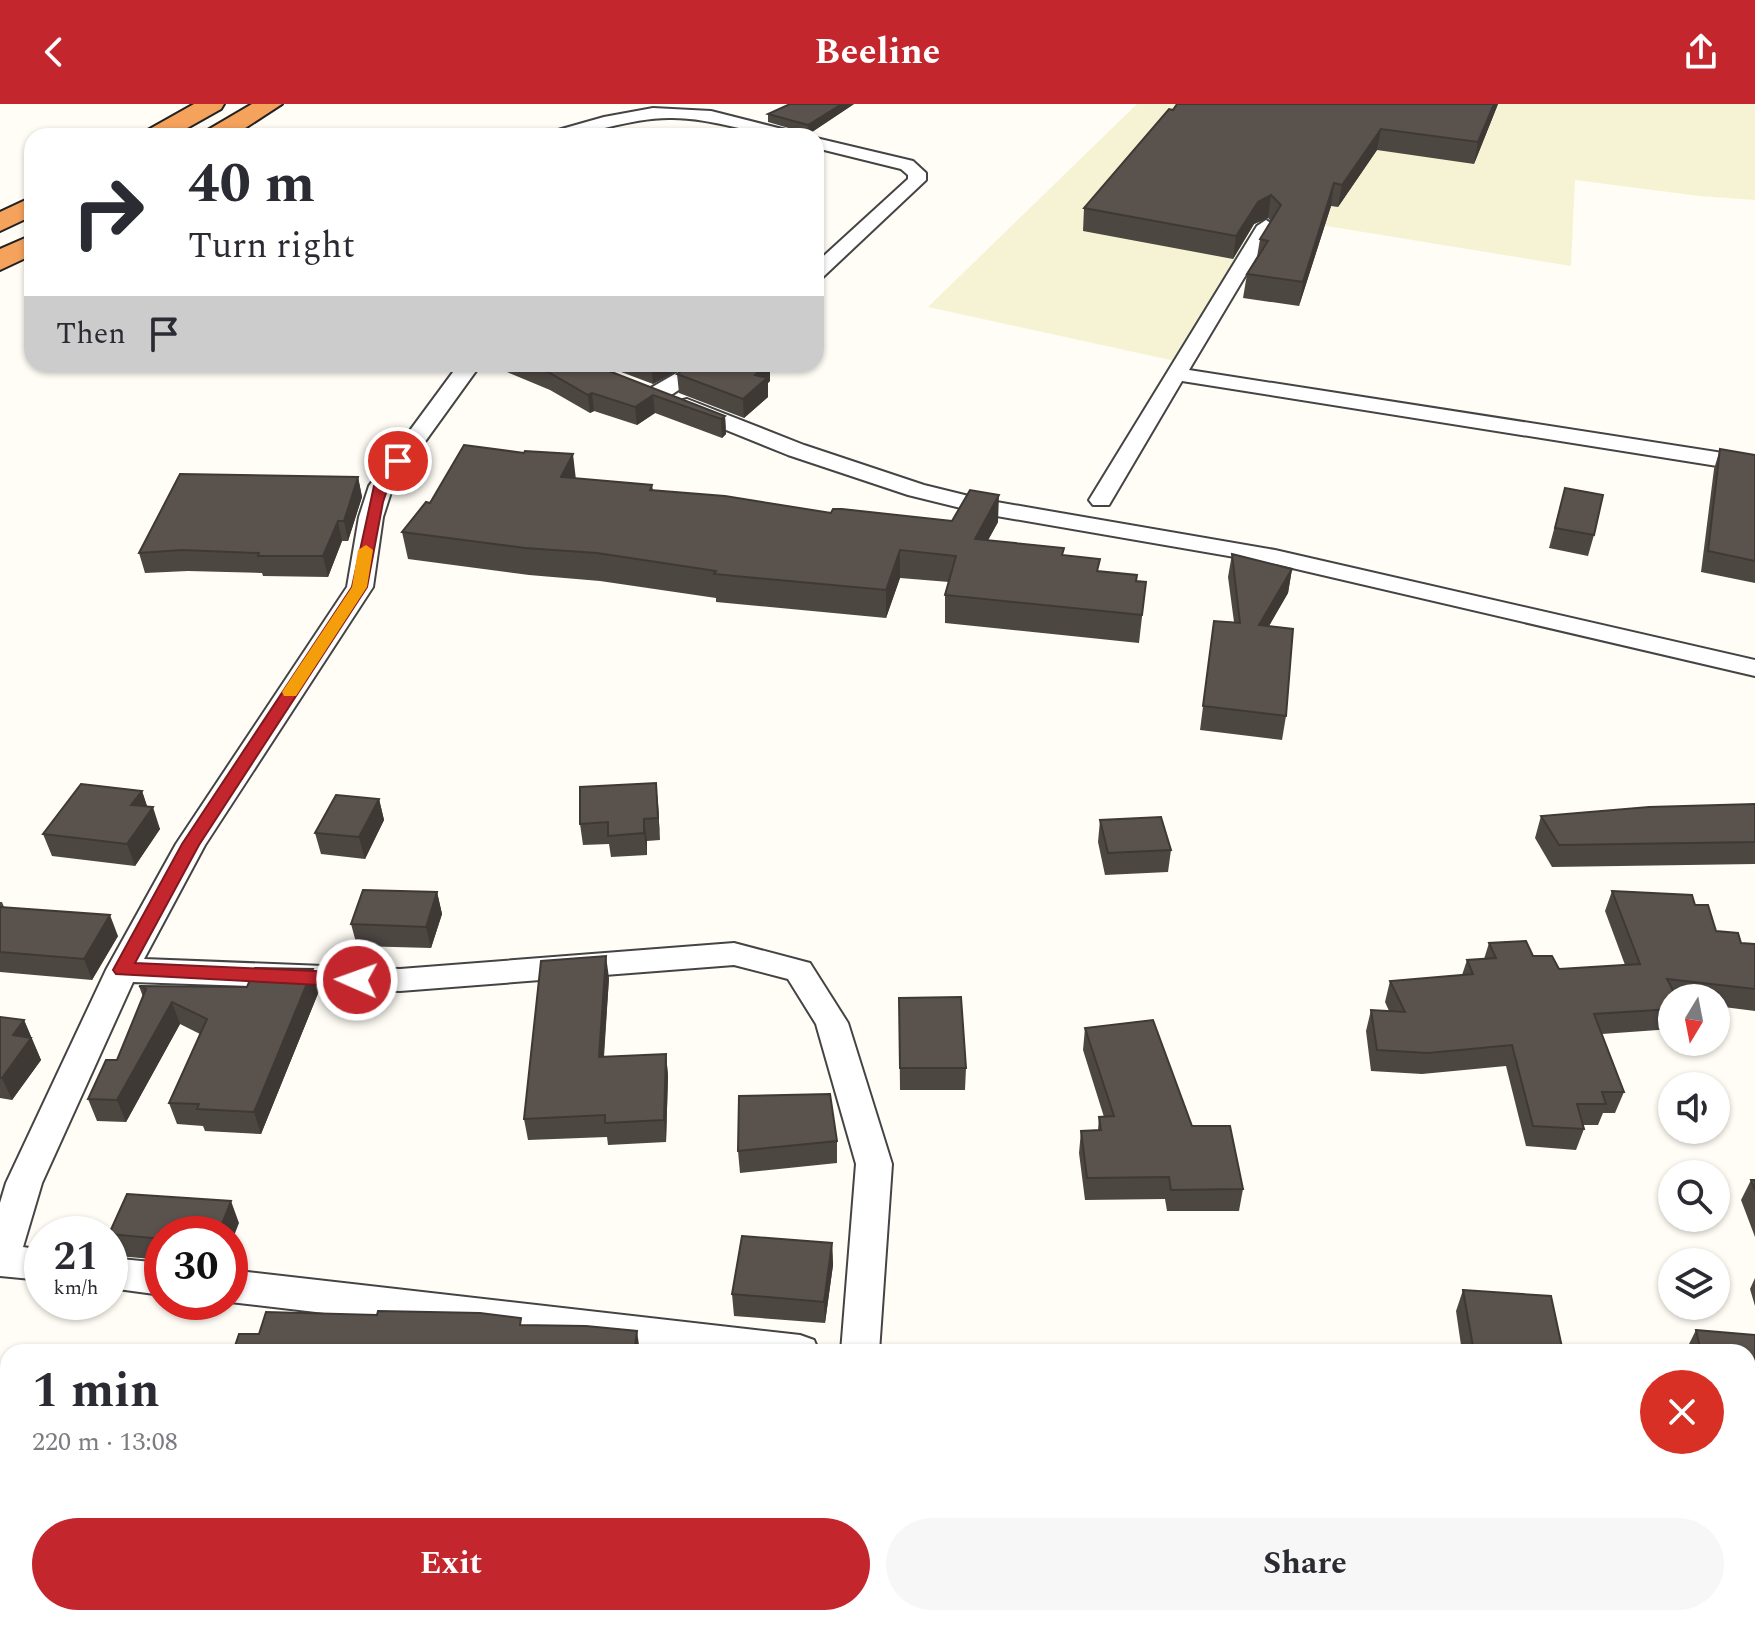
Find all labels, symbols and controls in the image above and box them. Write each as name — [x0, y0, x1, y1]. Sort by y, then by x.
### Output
text: Beeline — [815, 25, 940, 80]
icon: back — [32, 30, 76, 74]
icon: share — [1679, 30, 1723, 74]
text: 40 m — [188, 142, 315, 227]
icon: right — [56, 160, 160, 264]
text: Turn right — [188, 219, 355, 274]
text: Then — [56, 311, 126, 357]
icon: arrive — [142, 312, 186, 356]
pin — [364, 427, 432, 495]
icon: arrive — [376, 439, 420, 483]
position arrow — [315, 938, 399, 1022]
north arrow — [1658, 984, 1730, 1056]
map controls — [1658, 984, 1730, 1320]
button: sound — [1658, 1072, 1730, 1144]
button: search — [1658, 1160, 1730, 1232]
speed limit sign: 30 — [144, 1216, 248, 1320]
text: 21 — [54, 1227, 98, 1288]
button: layers — [1658, 1248, 1730, 1320]
text: km/h — [54, 1273, 99, 1303]
text: 1 min — [32, 1355, 160, 1428]
button: close — [1640, 1370, 1724, 1454]
text: 220 m · 13:08 — [32, 1422, 178, 1462]
button: Exit — [32, 1518, 870, 1610]
button: Share — [886, 1518, 1724, 1610]

